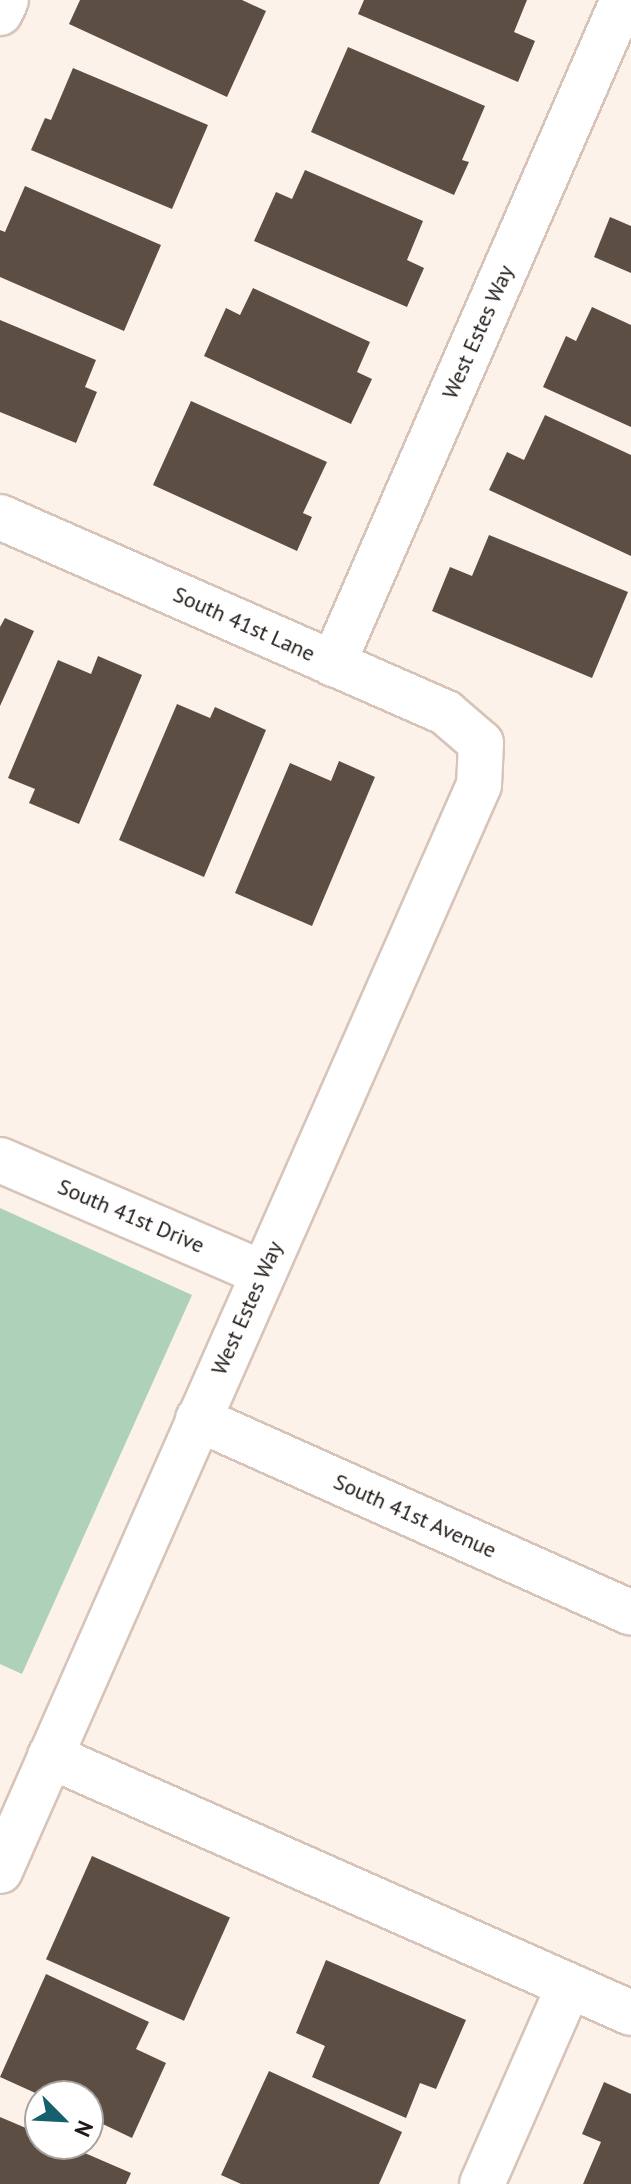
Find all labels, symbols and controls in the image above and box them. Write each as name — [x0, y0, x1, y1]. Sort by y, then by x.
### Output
street label: West Estes Way — [437, 261, 519, 403]
street label: South 41st Lane — [169, 581, 319, 667]
street label: South 41st Drive — [54, 1173, 208, 1259]
street label: West Estes Way — [206, 1237, 288, 1379]
street label: South 41st Avenue — [329, 1468, 501, 1564]
north arrow — [24, 2080, 104, 2160]
text: N — [68, 2117, 100, 2141]

